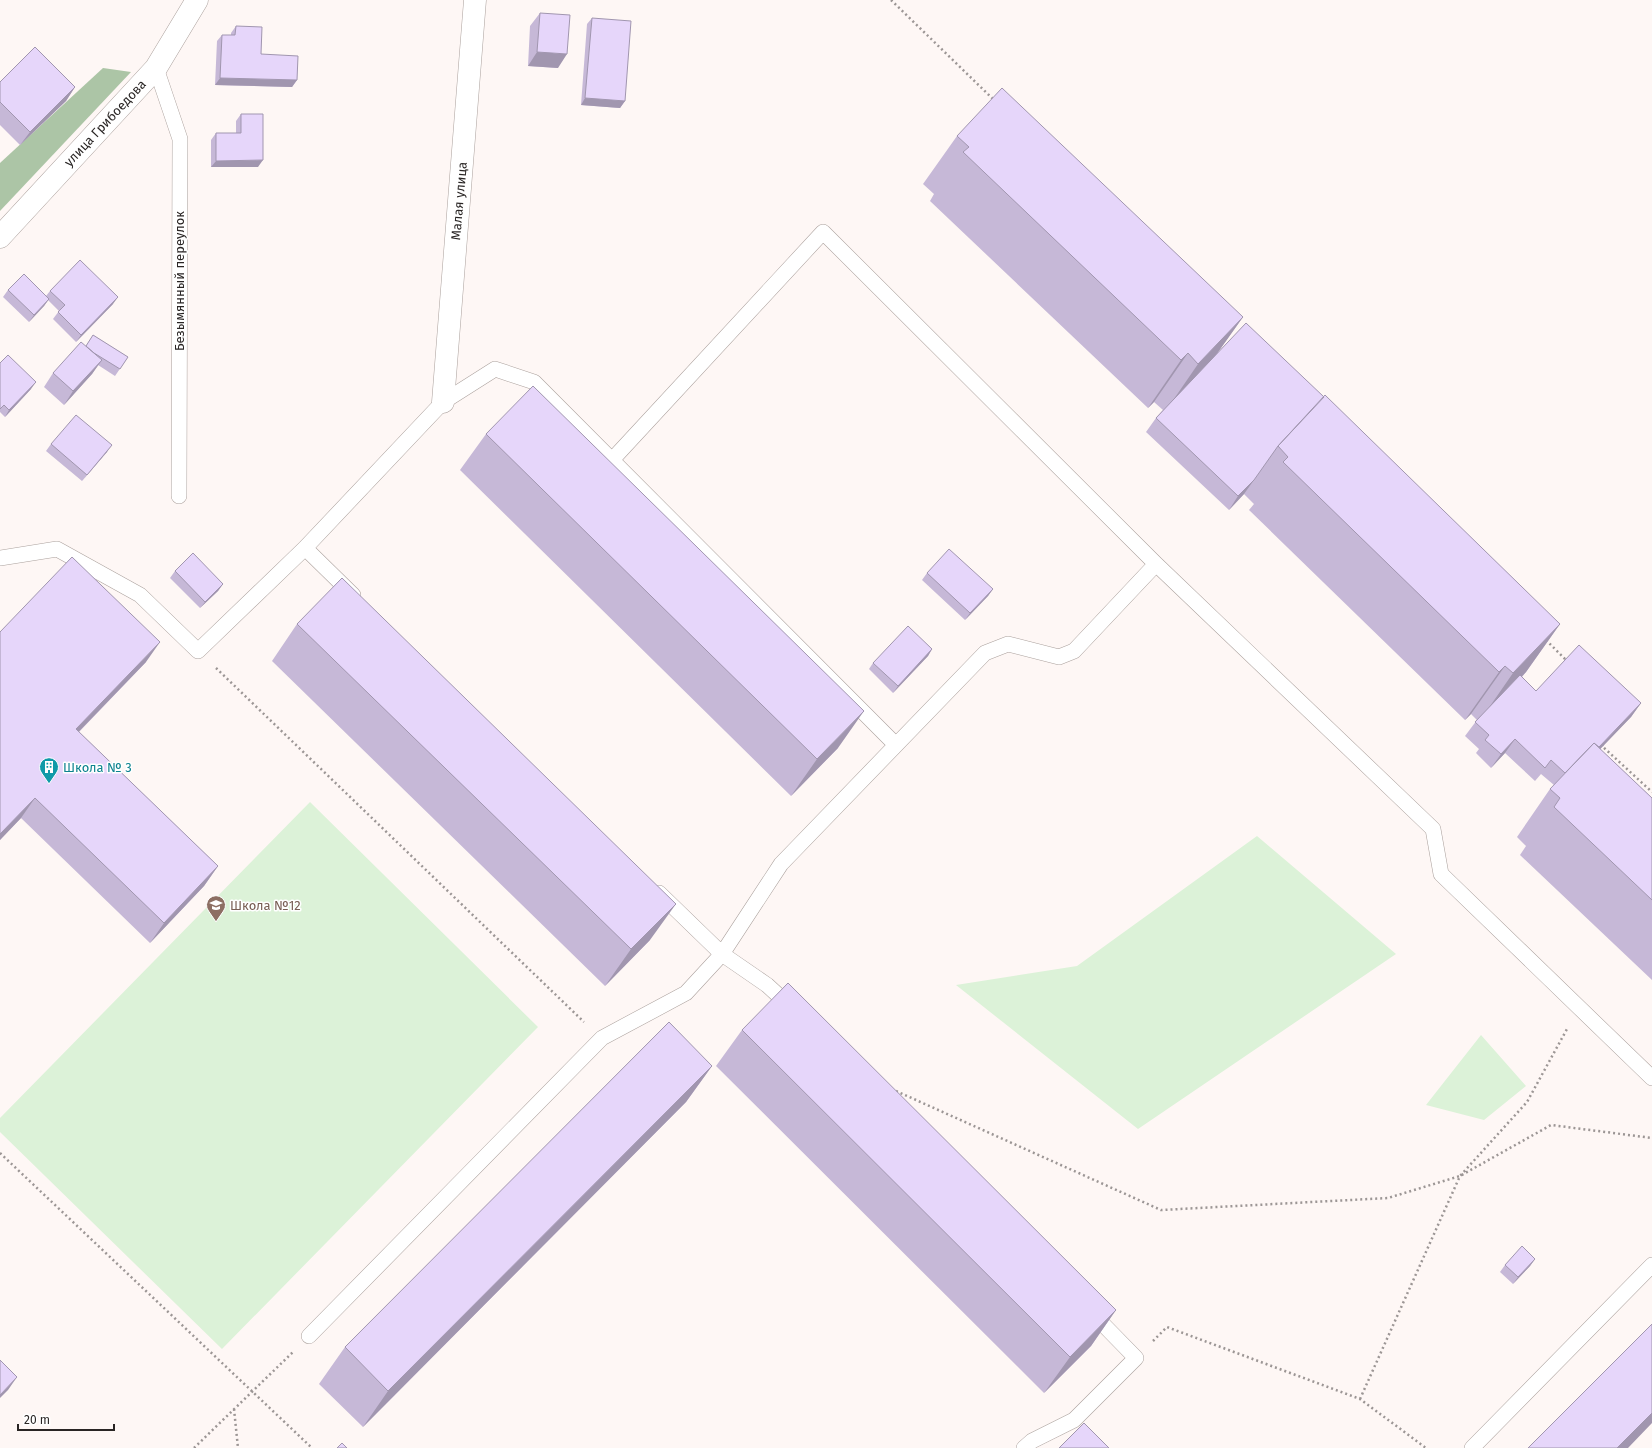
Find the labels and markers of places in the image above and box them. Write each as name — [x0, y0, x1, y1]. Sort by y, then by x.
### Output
building icon: Школа № 3 — [38, 756, 60, 784]
place label: Школа № 3 — [63, 760, 132, 775]
school or university icon: Школа №12 — [205, 894, 227, 922]
place label: Школа №12 — [230, 898, 301, 913]

